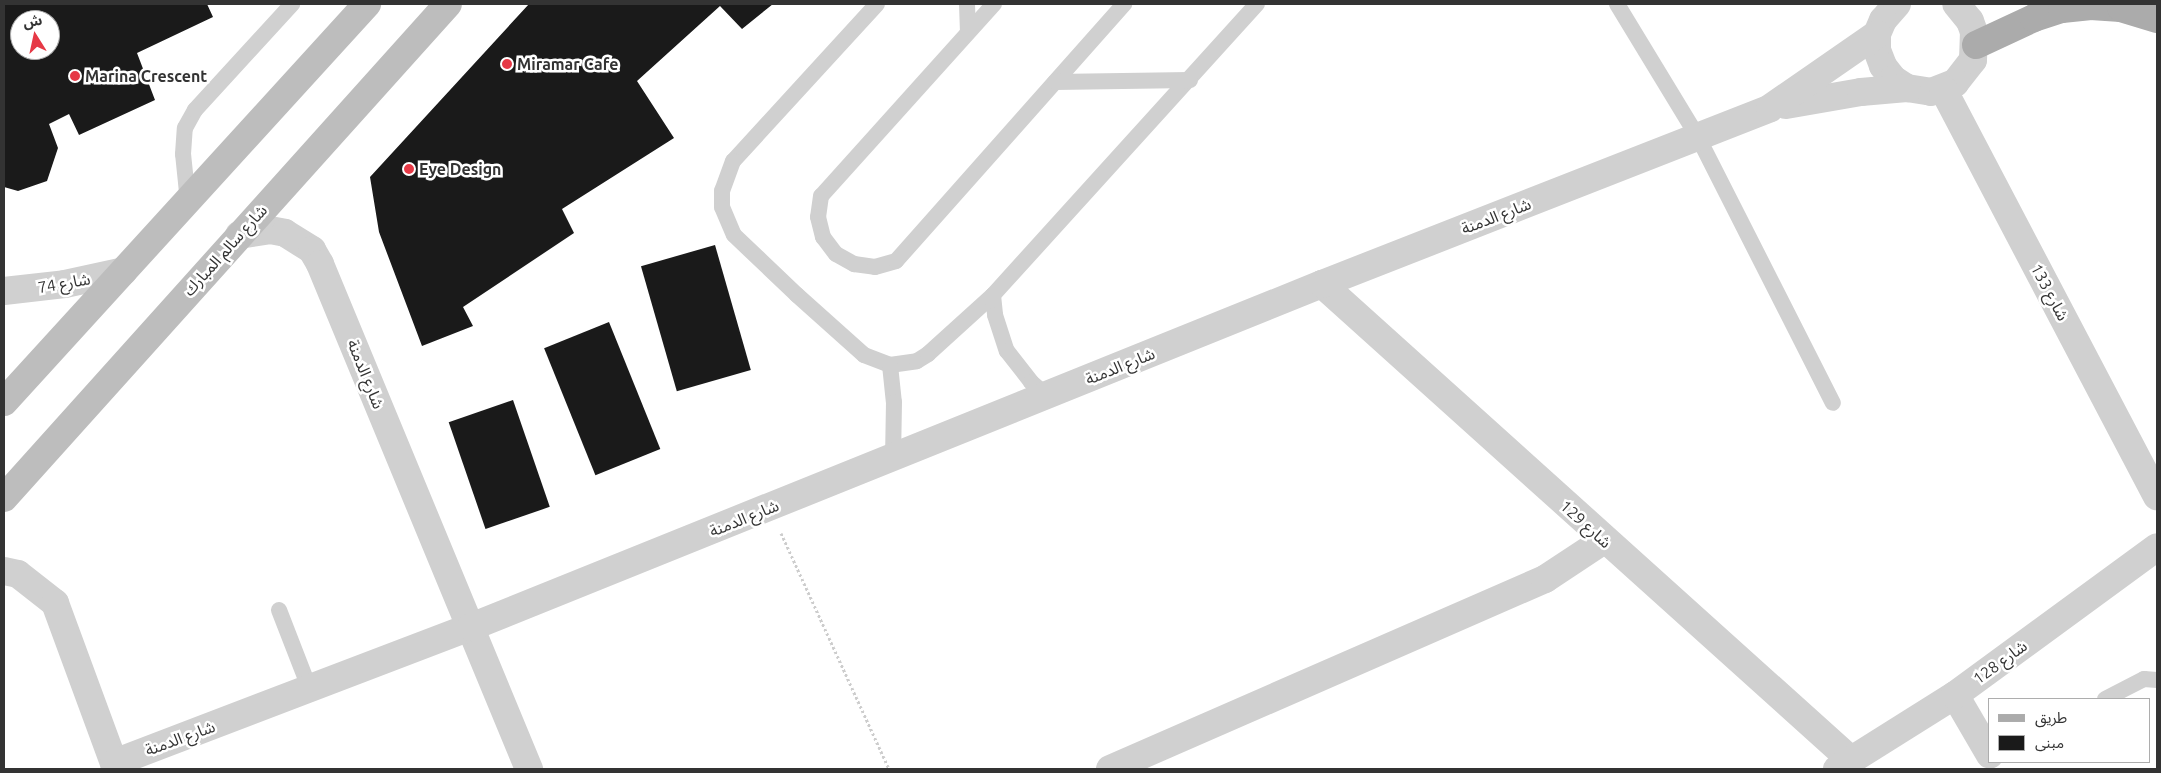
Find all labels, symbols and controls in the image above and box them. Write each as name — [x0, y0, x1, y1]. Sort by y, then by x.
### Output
north arrow — [10, 10, 60, 60]
text: ش — [22, 12, 43, 31]
place label: Miramar Cafe — [517, 54, 618, 74]
marker: Miramar Cafe — [501, 58, 513, 70]
place label: Marina Crescent — [85, 66, 207, 86]
marker: Marina Crescent — [69, 70, 81, 82]
place label: Eye Design — [419, 159, 501, 179]
marker: Eye Design — [403, 163, 415, 175]
street label: شارع الدمنة — [1458, 194, 1534, 238]
street label: شارع سالم المبارك — [179, 201, 271, 299]
street label: شارع 133 — [2027, 260, 2073, 324]
street label: شارع 74 — [36, 269, 92, 297]
street label: شارع الدمنة — [343, 337, 389, 411]
street label: شارع الدمنة — [1083, 343, 1157, 389]
street label: شارع الدمنة — [707, 495, 781, 541]
street label: شارع 129 — [1557, 496, 1615, 552]
street label: شارع 128 — [1969, 636, 2031, 688]
legend — [1988, 698, 2151, 763]
text: طريق — [2035, 709, 2067, 726]
street label: شارع الدمنة — [142, 716, 218, 760]
text: مبنى — [2035, 734, 2064, 751]

